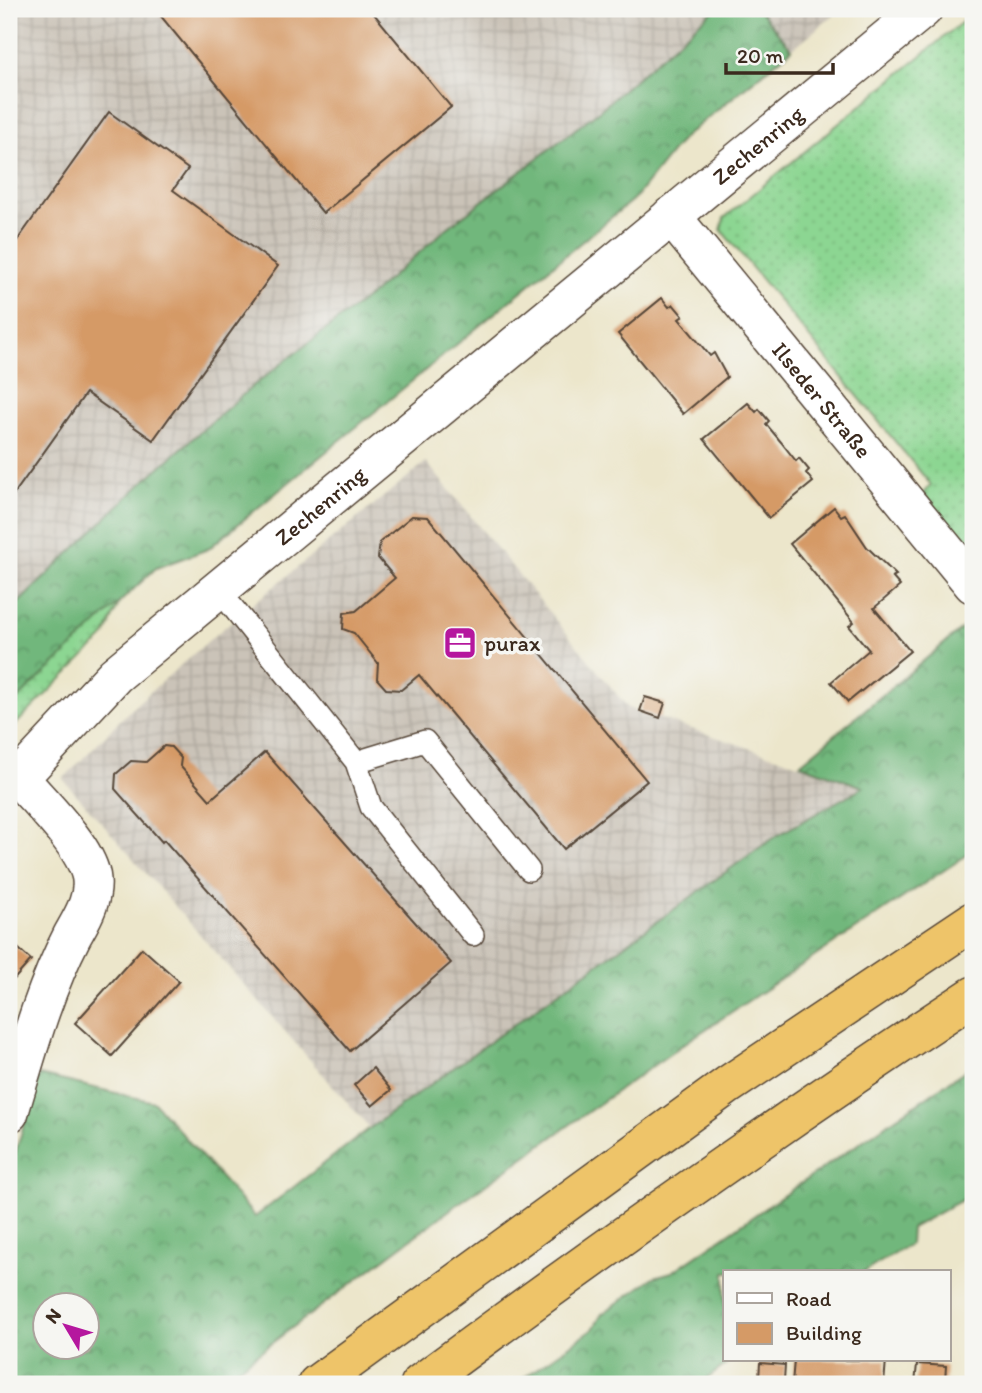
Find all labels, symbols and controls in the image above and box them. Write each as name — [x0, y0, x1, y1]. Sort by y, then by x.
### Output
scale bar — [726, 32, 833, 76]
text: 20 m — [737, 43, 784, 68]
street label: Zechenring — [707, 99, 809, 191]
street label: Ilseder Straße — [766, 336, 878, 464]
street label: Zechenring — [269, 460, 372, 551]
office icon: purax — [441, 624, 479, 662]
place label: purax — [484, 629, 541, 657]
legend — [723, 1270, 950, 1362]
text: Road — [786, 1286, 832, 1311]
north arrow — [32, 1292, 102, 1362]
text: N — [40, 1304, 66, 1328]
text: Building — [786, 1320, 862, 1345]

